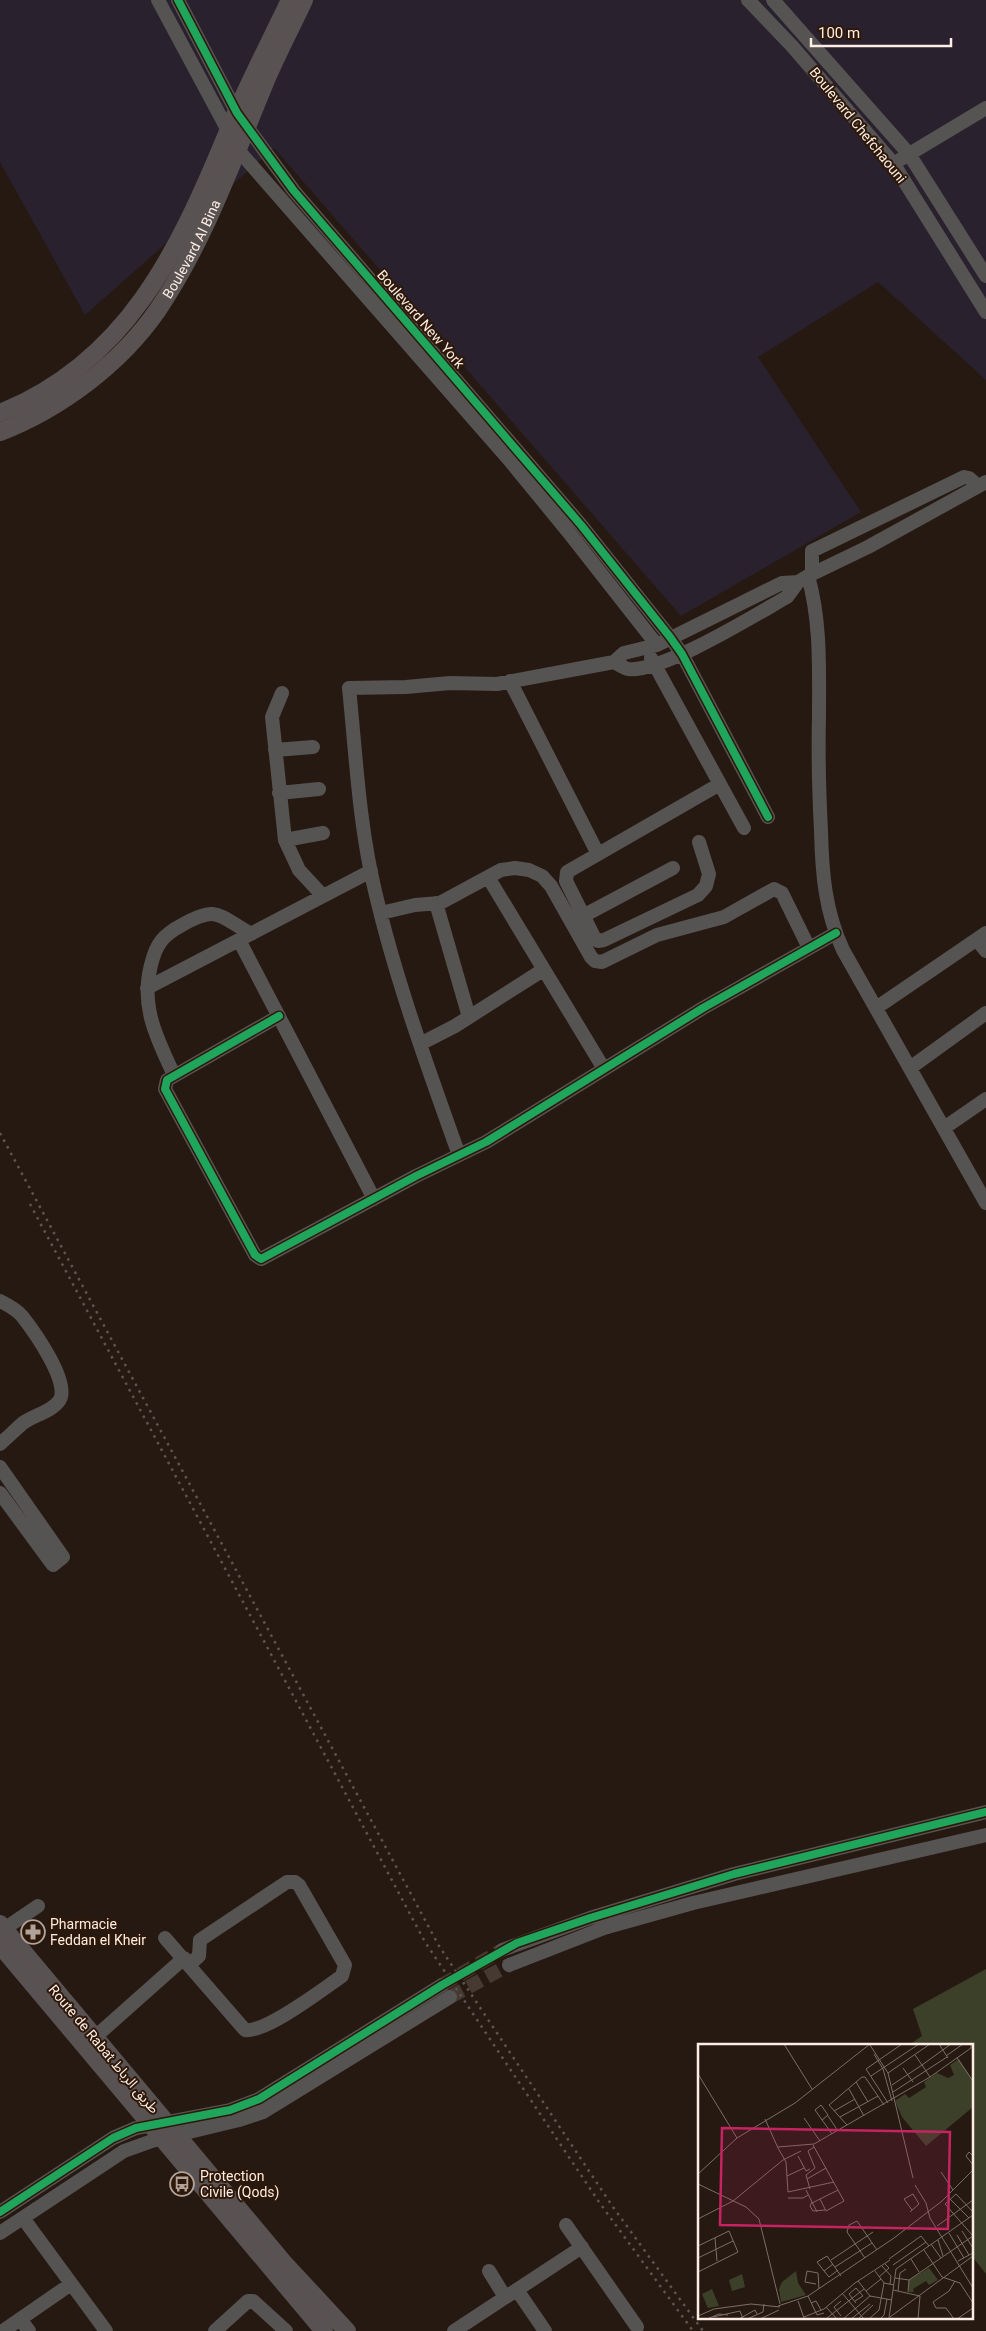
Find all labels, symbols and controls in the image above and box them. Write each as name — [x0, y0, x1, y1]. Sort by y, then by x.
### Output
scale bar — [811, 15, 951, 47]
text: 100 m — [818, 24, 860, 42]
street label: Boulevard Chefchaouni — [807, 64, 909, 186]
street label: Boulevard Al Bina — [159, 197, 224, 301]
street label: Boulevard New York — [374, 267, 469, 372]
place label: Pharmacie Feddan el Kheir — [50, 1916, 146, 1948]
pharmacy icon: Pharmacie Feddan el Kheir — [20, 1919, 46, 1945]
street label: Route de Rabat طريق الرباط — [44, 1981, 162, 2118]
inset map — [698, 2044, 974, 2318]
place label: Protection Civile (Qods) — [200, 2168, 279, 2201]
bus stop icon: Protection Civile (Qods) — [169, 2171, 195, 2197]

